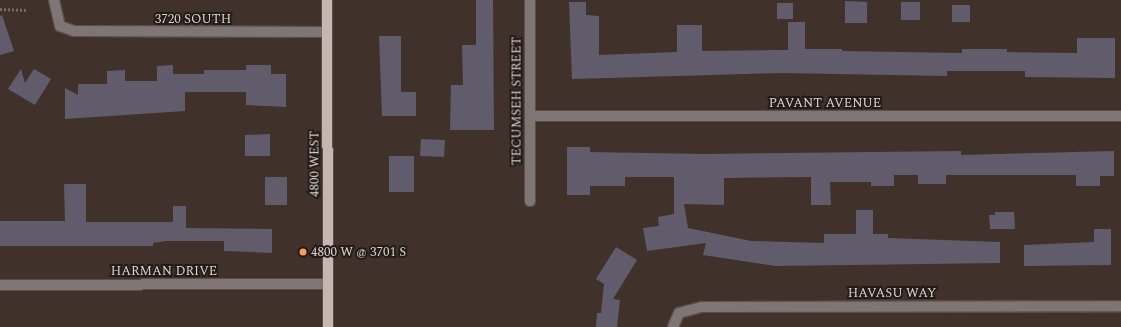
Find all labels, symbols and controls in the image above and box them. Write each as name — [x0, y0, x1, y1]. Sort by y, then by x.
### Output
street label: 3720 SOUTH — [155, 11, 231, 27]
street label: TECUMSEH STREET — [509, 37, 525, 165]
street label: PAVANT AVENUE — [769, 95, 881, 111]
street label: 4800 WEST — [307, 131, 323, 197]
place label: 4800 W @ 3701 S — [311, 244, 406, 260]
marker: 4800 W @ 3701 S — [298, 247, 308, 257]
street label: HARMAN DRIVE — [111, 263, 217, 279]
street label: HAVASU WAY — [848, 285, 936, 301]

